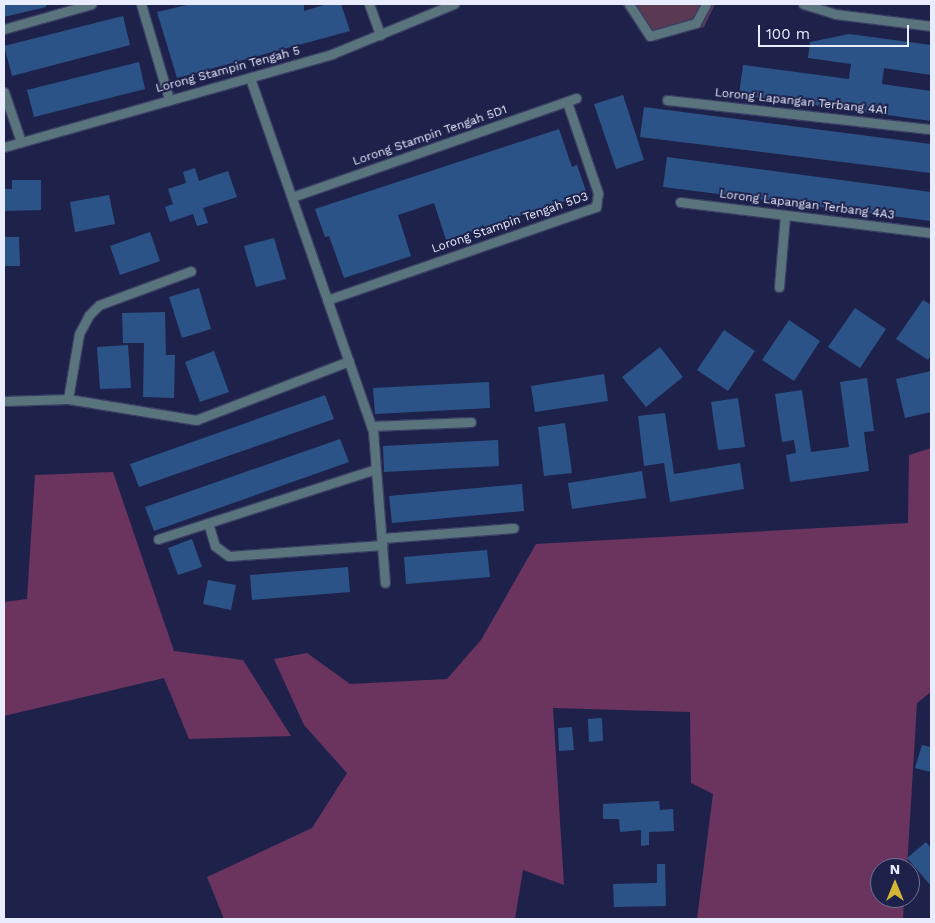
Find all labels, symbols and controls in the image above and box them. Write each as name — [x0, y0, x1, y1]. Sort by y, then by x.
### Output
scale bar — [760, 15, 911, 47]
text: 100 m — [766, 25, 810, 43]
street label: Lorong Stampin Tengah 5 — [154, 44, 302, 96]
street label: Lorong Lapangan Terbang 4A1 — [714, 86, 888, 118]
street label: Lorong Stampin Tengah 5D1 — [351, 103, 509, 169]
street label: Lorong Lapangan Terbang 4A3 — [718, 187, 896, 223]
street label: Lorong Stampin Tengah 5D3 — [430, 189, 590, 257]
north arrow — [870, 858, 920, 908]
text: N — [890, 861, 900, 877]

